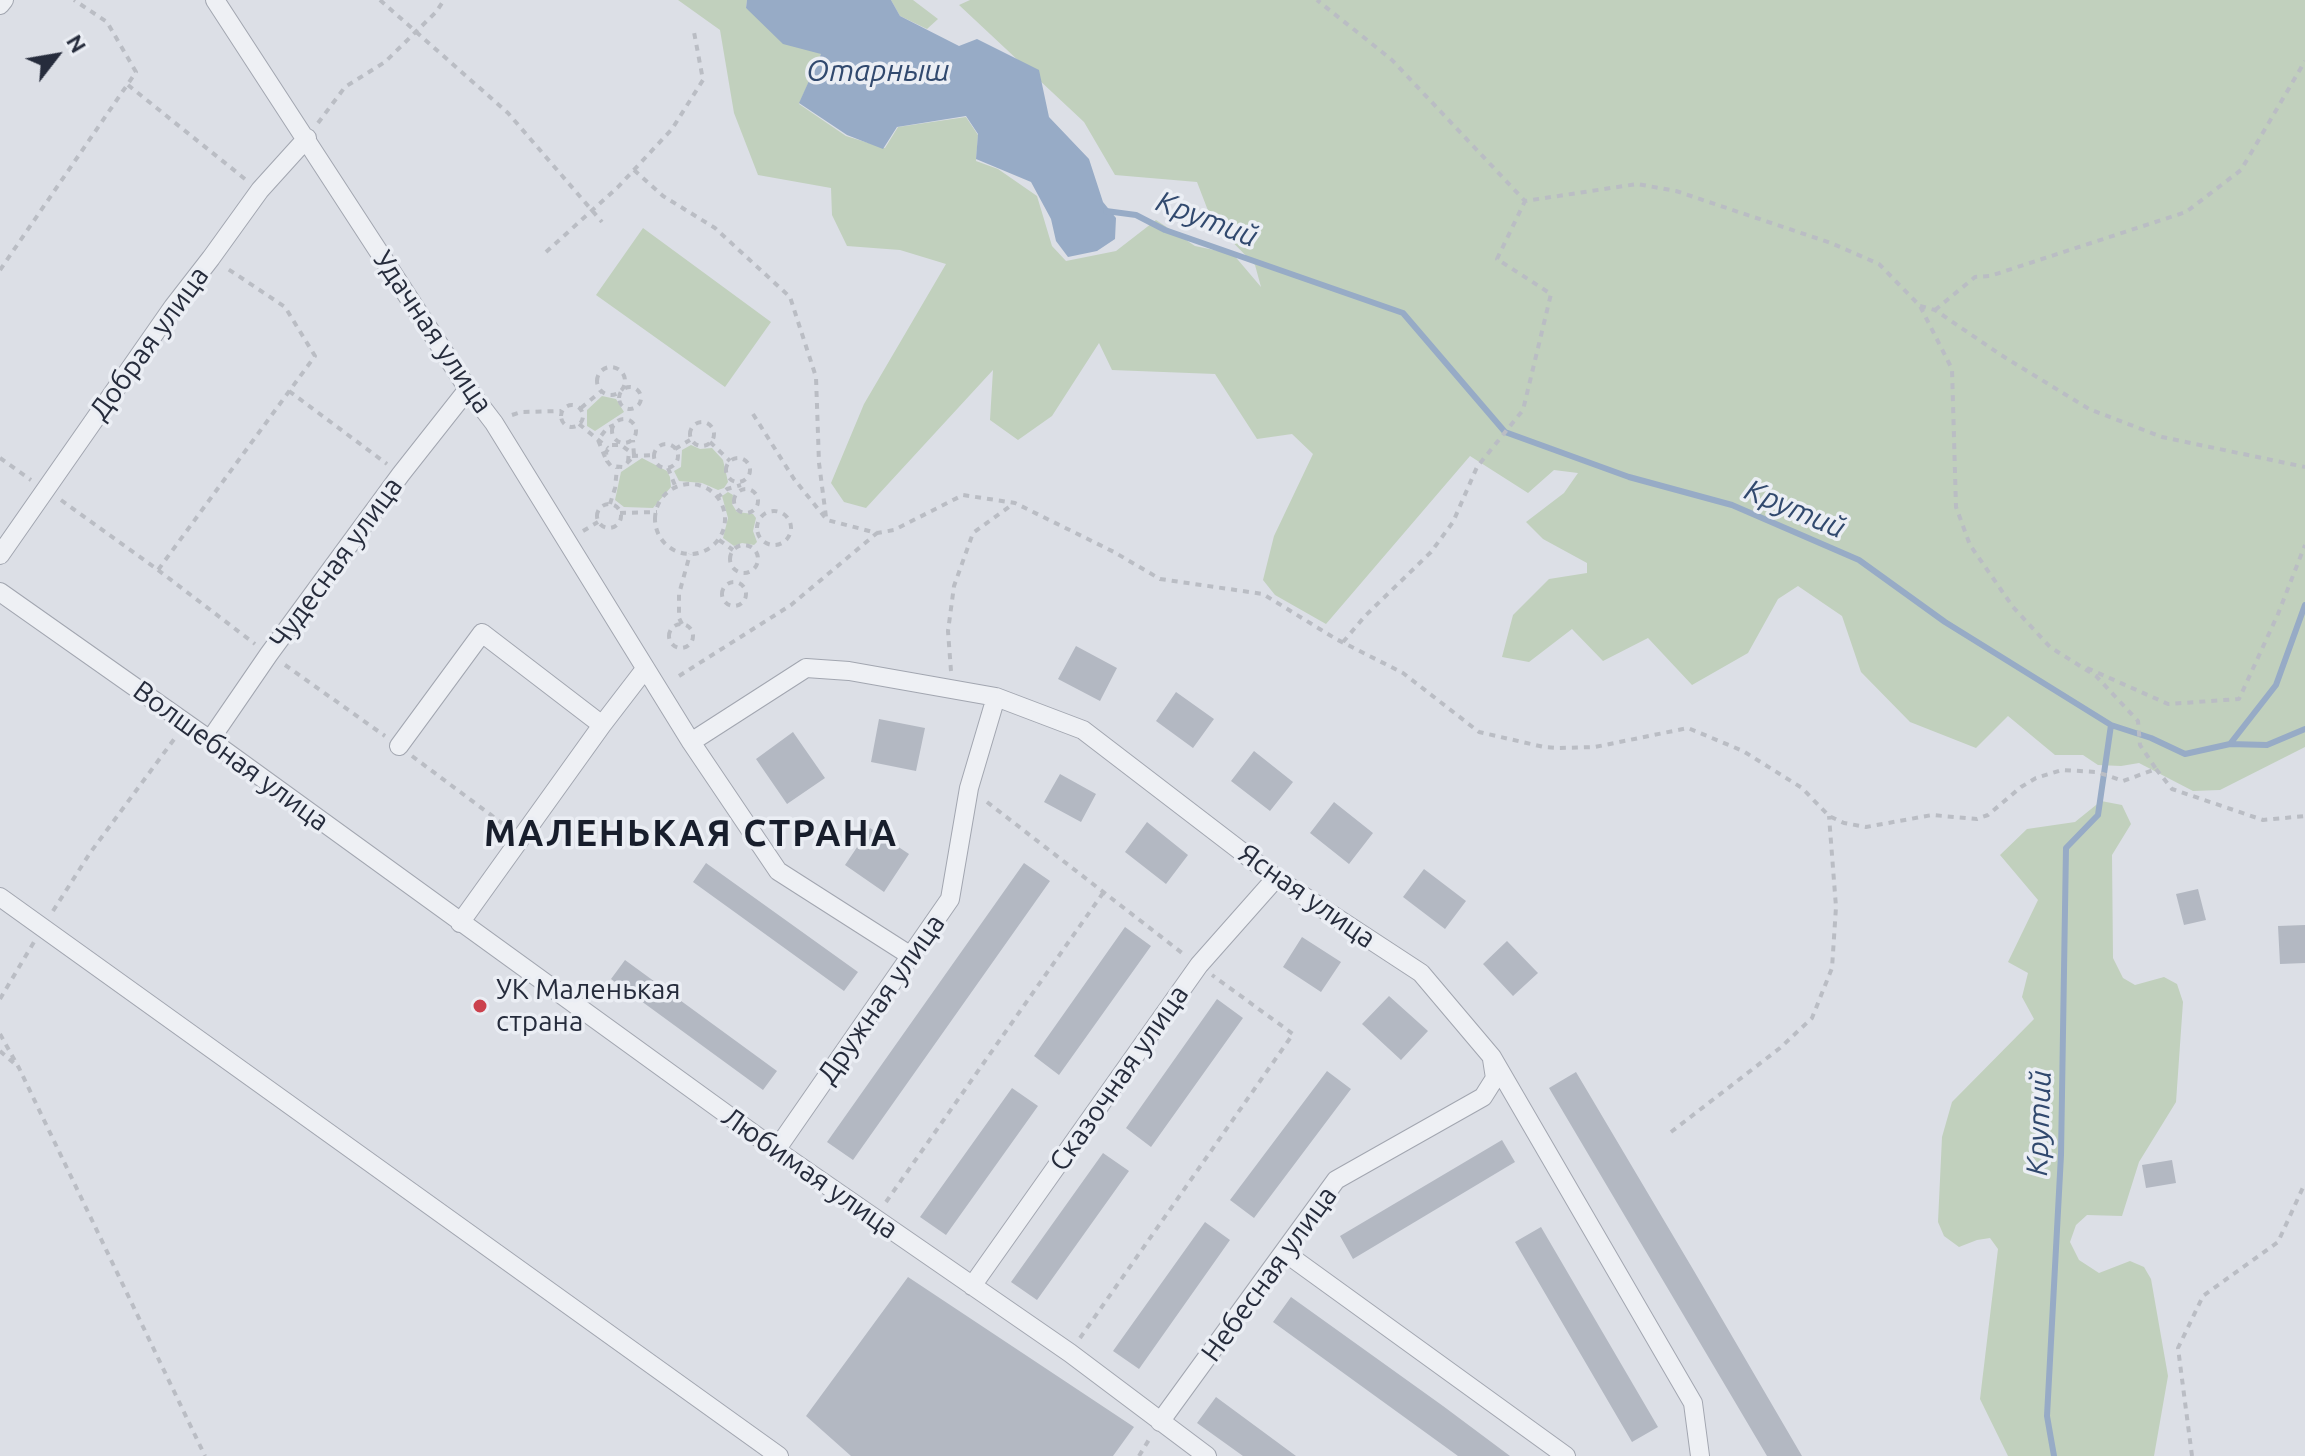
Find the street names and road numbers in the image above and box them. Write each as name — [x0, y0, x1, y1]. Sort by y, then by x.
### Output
street label: Удачная улица — [366, 244, 500, 420]
street label: Добрая улица — [82, 260, 216, 426]
street label: Чудесная улица — [262, 471, 410, 655]
street label: Волшебная улица — [126, 674, 336, 838]
street label: Ясная улица — [1232, 837, 1382, 955]
street label: Дружная улица — [810, 908, 952, 1090]
street label: Сказочная улица — [1042, 979, 1196, 1177]
street label: Любимая улица — [715, 1100, 905, 1246]
street label: Небесная улица — [1194, 1180, 1344, 1368]

